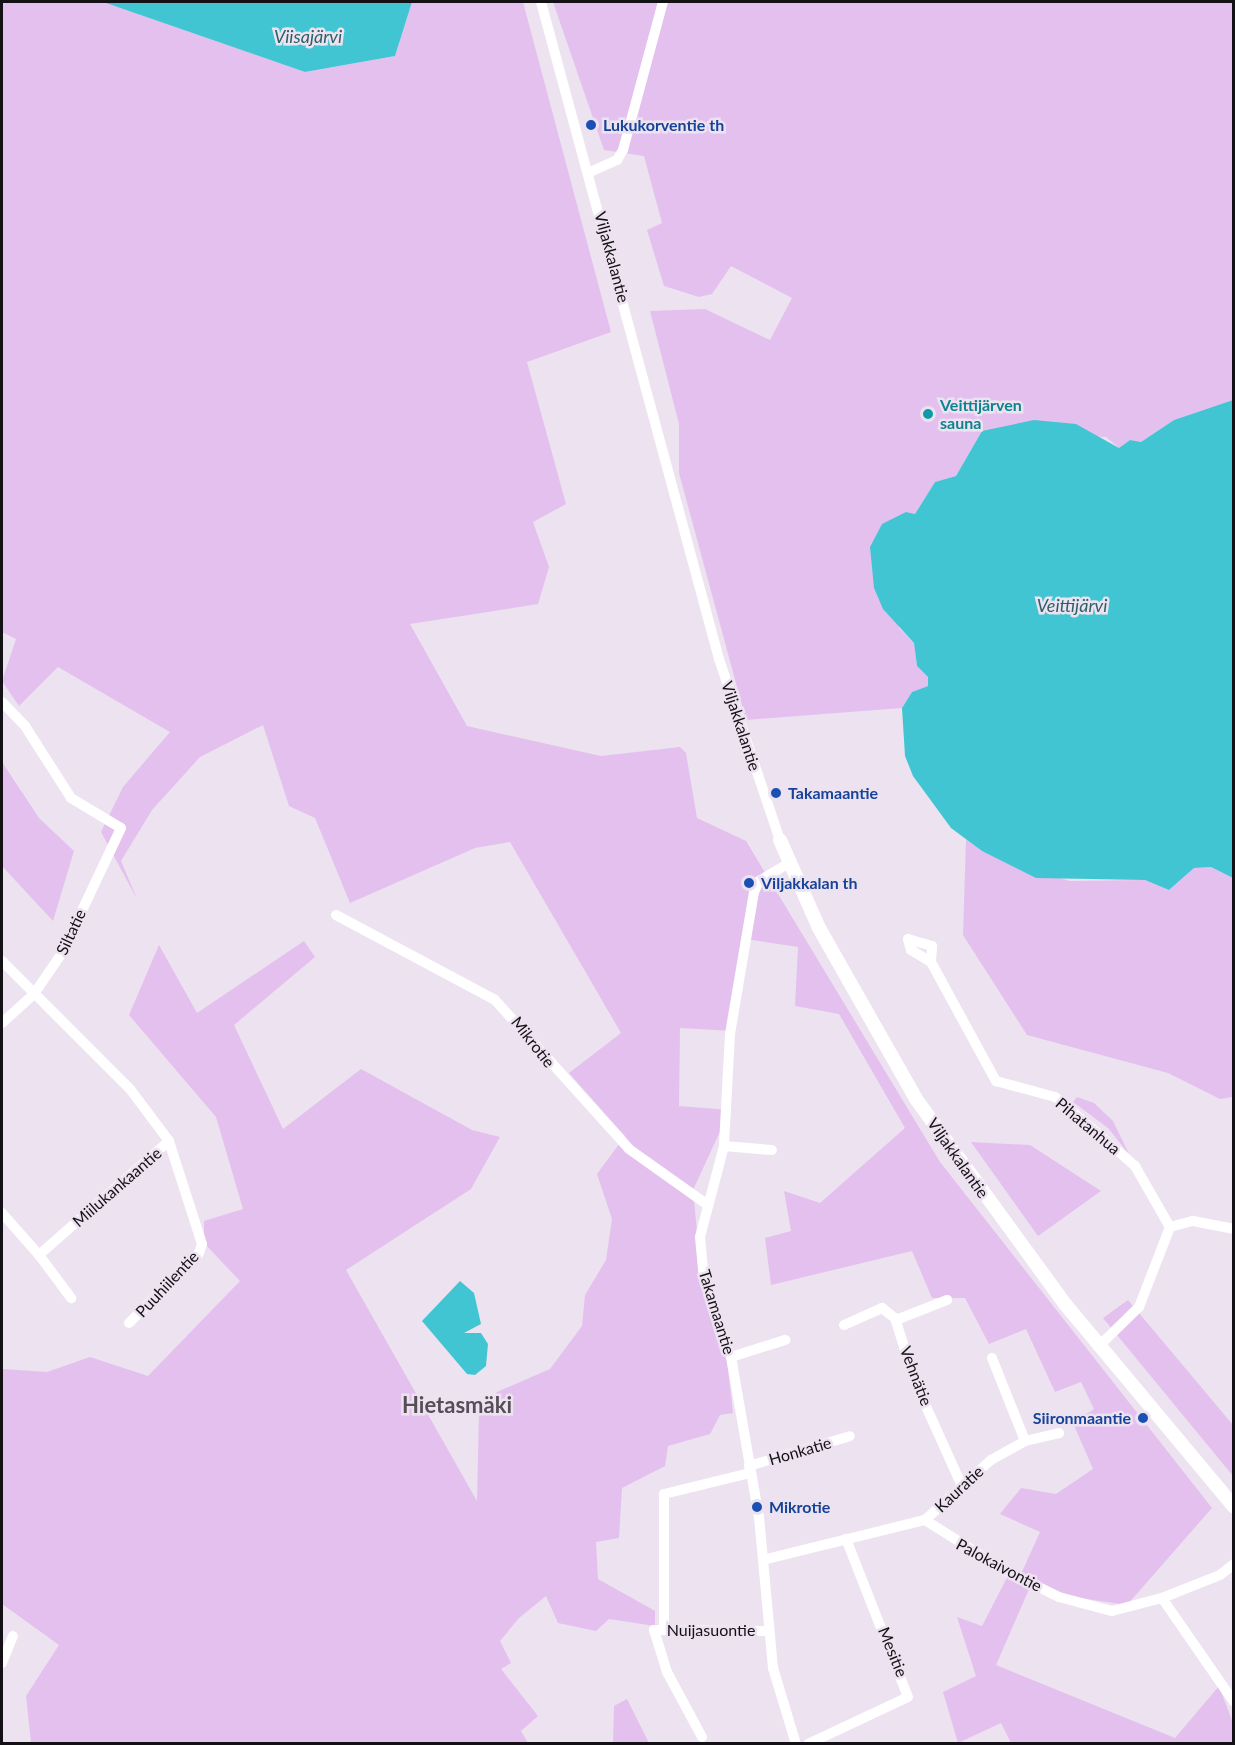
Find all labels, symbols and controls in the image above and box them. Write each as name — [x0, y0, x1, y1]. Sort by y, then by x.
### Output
water label: Viisajärvi — [274, 25, 342, 47]
place label: Lukukorventie th — [603, 115, 724, 135]
marker: Lukukorventie th — [584, 118, 598, 132]
street label: Viljakkalantie — [591, 209, 633, 305]
place label: Veittijärven sauna — [940, 395, 1022, 433]
marker: Veittijärven sauna — [921, 407, 935, 421]
water label: Veittijärvi — [1037, 594, 1107, 616]
street label: Viljakkalantie — [717, 679, 765, 773]
place label: Takamaantie — [788, 783, 878, 803]
marker: Takamaantie — [769, 786, 783, 800]
place label: Viljakkalan th — [761, 873, 858, 893]
marker: Viljakkalan th — [742, 876, 756, 890]
street label: Siltatie — [52, 906, 90, 958]
street label: Mikrotie — [507, 1013, 559, 1071]
street label: Pihatanhua — [1052, 1093, 1124, 1159]
street label: Viljakkalantie — [923, 1114, 993, 1202]
street label: Miilukankaantie — [69, 1143, 165, 1231]
street label: Puuhiilentie — [132, 1247, 202, 1321]
street label: Takamaantie — [695, 1267, 739, 1357]
street label: Vehnätie — [896, 1344, 936, 1408]
district label: Hietasmäki — [402, 1392, 512, 1418]
place label: Siironmaantie — [1033, 1408, 1131, 1428]
marker: Siironmaantie — [1136, 1411, 1150, 1425]
street label: Honkatie — [766, 1433, 834, 1469]
street label: Kauratie — [931, 1462, 987, 1516]
place label: Mikrotie — [769, 1497, 830, 1517]
marker: Mikrotie — [750, 1500, 764, 1514]
street label: Palokaivontie — [953, 1534, 1045, 1596]
street label: Nuijasuontie — [667, 1620, 755, 1640]
street label: Mesitie — [874, 1624, 912, 1680]

